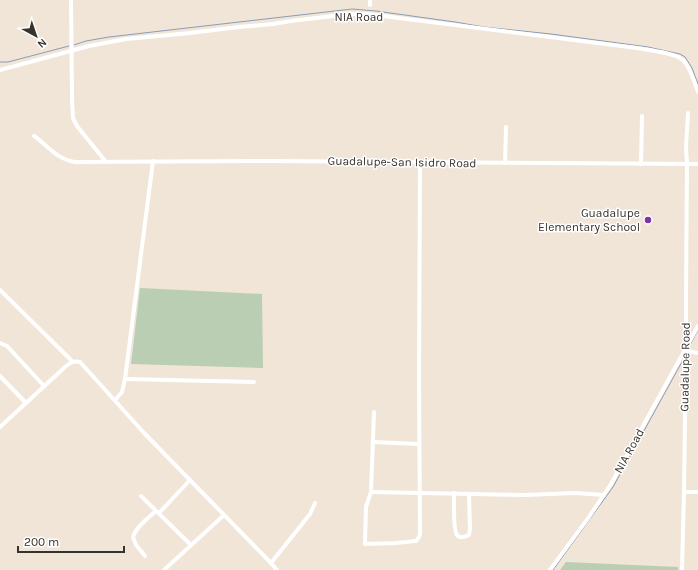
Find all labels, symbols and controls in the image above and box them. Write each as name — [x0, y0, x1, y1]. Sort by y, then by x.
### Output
street label: NIA Road — [335, 10, 383, 24]
north arrow — [16, 16, 56, 56]
text: N — [35, 36, 49, 51]
street label: Guadalupe-San Isidro Road — [327, 154, 477, 170]
place label: Guadalupe Elementary School — [538, 206, 640, 234]
marker: Guadalupe Elementary School — [643, 215, 653, 225]
street label: Guadalupe Road — [677, 322, 693, 412]
street label: NIA Road — [611, 426, 647, 476]
scale bar — [18, 528, 124, 554]
text: 200 m — [24, 535, 59, 549]

